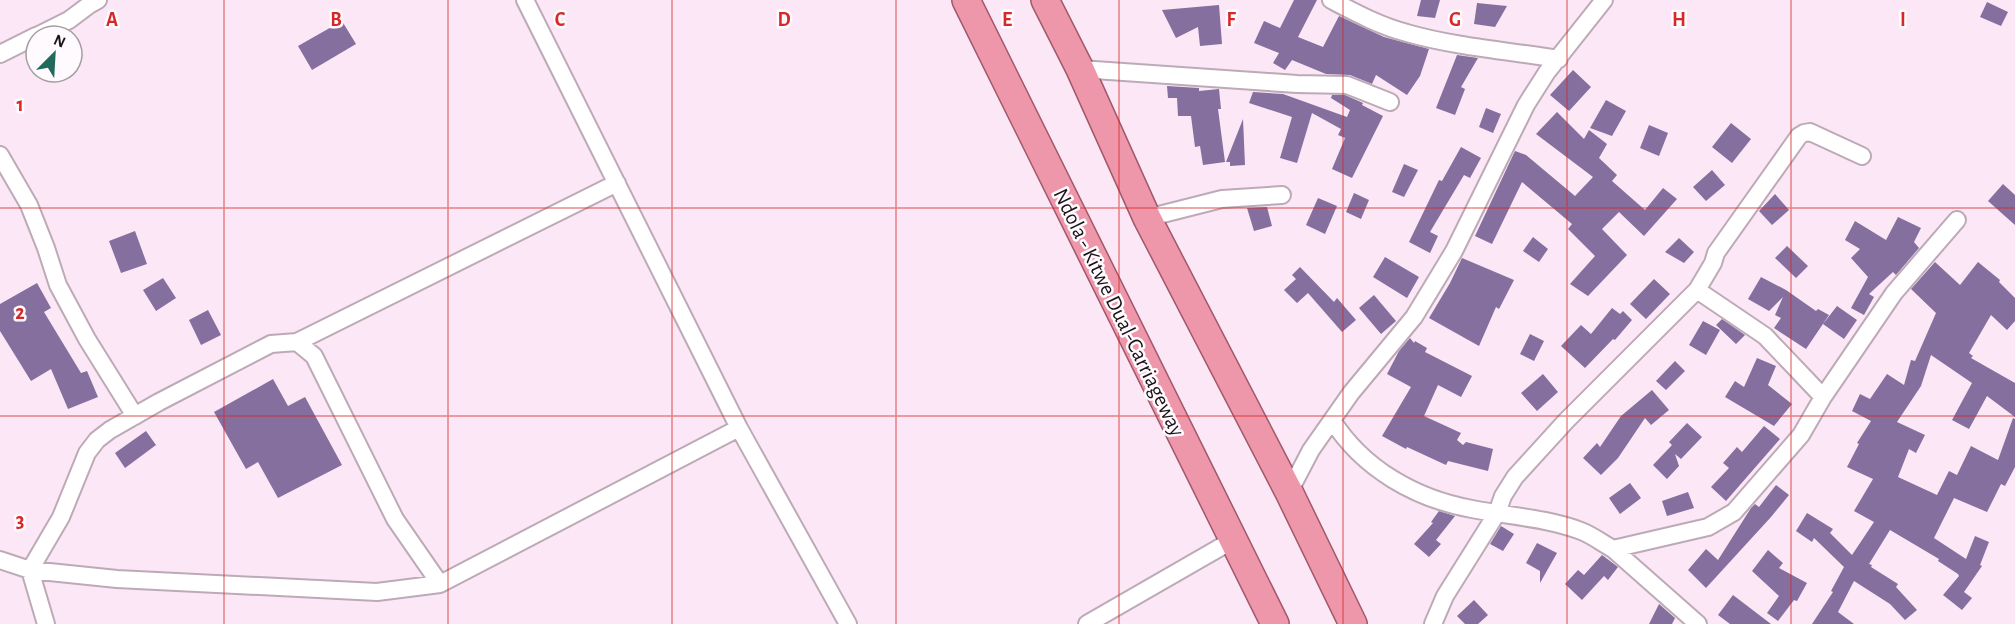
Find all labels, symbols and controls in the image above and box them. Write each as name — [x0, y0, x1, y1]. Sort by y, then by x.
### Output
text: A — [106, 10, 118, 30]
text: B — [330, 10, 342, 30]
text: C — [555, 10, 566, 30]
text: D — [777, 10, 791, 30]
text: E — [1002, 10, 1012, 30]
text: F — [1226, 10, 1236, 30]
text: G — [1449, 10, 1461, 30]
text: H — [1672, 10, 1686, 30]
text: I — [1900, 10, 1906, 30]
north arrow — [24, 24, 84, 84]
text: N — [51, 32, 68, 51]
text: 1 — [16, 95, 24, 115]
street label: Ndola - Kitwe Dual-Carriageway — [1049, 185, 1189, 440]
text: 2 — [15, 303, 25, 323]
text: 3 — [16, 511, 24, 531]

